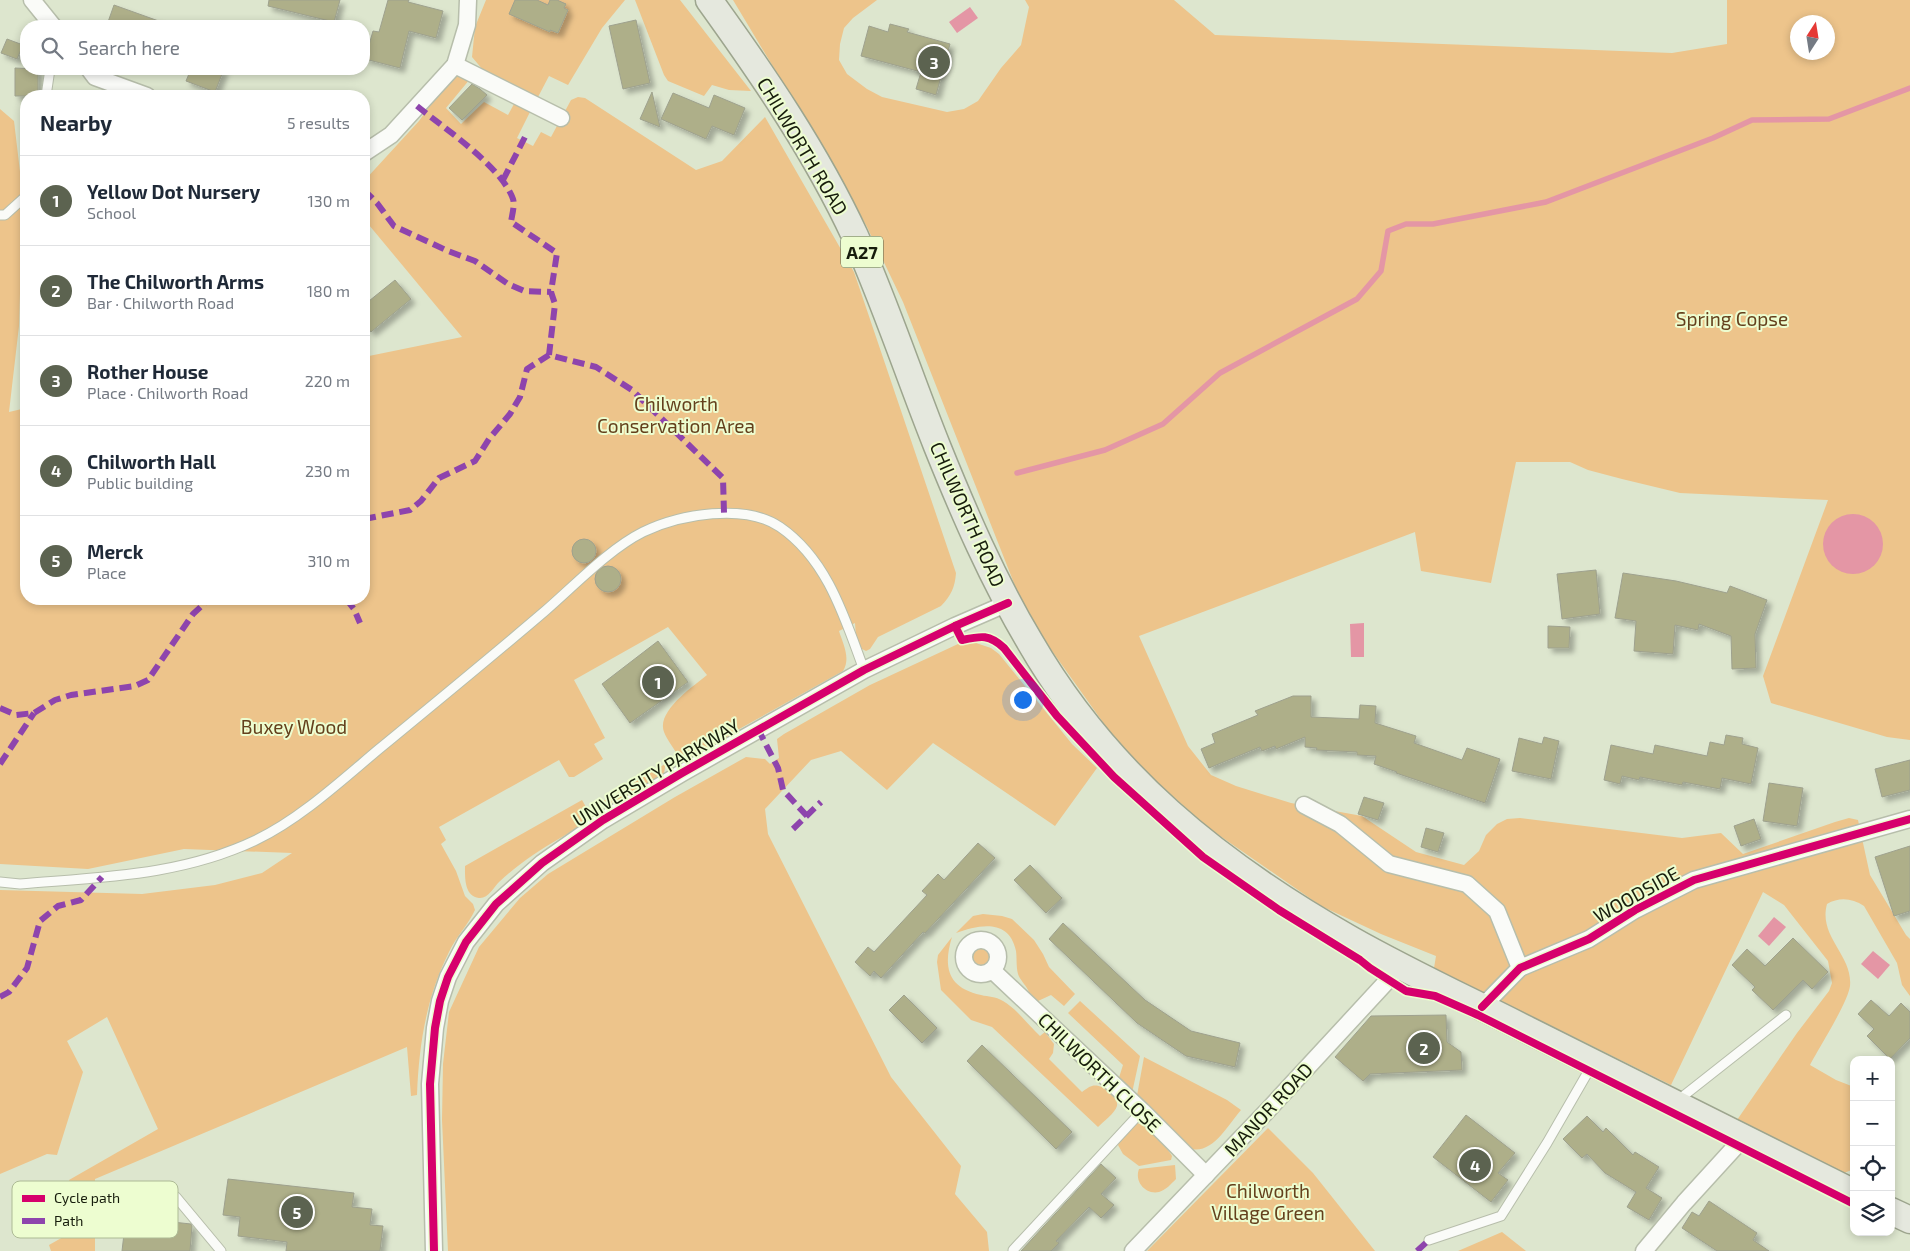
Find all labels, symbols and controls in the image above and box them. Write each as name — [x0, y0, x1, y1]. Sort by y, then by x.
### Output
north arrow — [1790, 15, 1835, 60]
search box — [20, 20, 370, 75]
icon: search — [38, 34, 66, 62]
text: Search here — [78, 36, 180, 59]
pin: 3 — [918, 43, 950, 81]
street label: CHILWORTH ROAD — [753, 73, 853, 219]
text: Nearby — [40, 110, 112, 135]
text: 5 results — [287, 113, 350, 132]
text: Yellow Dot Nursery — [87, 180, 260, 203]
text: 1 — [53, 191, 59, 210]
text: 130 m — [308, 191, 350, 210]
text: School — [87, 203, 136, 222]
road number: A27 — [841, 236, 883, 268]
text: The Chilworth Arms — [87, 270, 264, 293]
text: 2 — [51, 281, 61, 300]
text: 180 m — [307, 281, 350, 300]
text: Bar · Chilworth Road — [87, 293, 234, 312]
park label: Spring Copse — [1676, 307, 1788, 330]
text: Rother House — [87, 360, 209, 383]
text: 3 — [51, 371, 61, 390]
text: 220 m — [305, 371, 350, 390]
text: Place · Chilworth Road — [87, 383, 249, 402]
park label: Chilworth Conservation Area — [597, 392, 755, 437]
street label: CHILWORTH ROAD — [926, 438, 1010, 590]
text: Chilworth Hall — [87, 450, 216, 473]
text: 4 — [51, 461, 61, 480]
text: 230 m — [305, 461, 350, 480]
text: Public building — [87, 473, 193, 492]
text: Merck — [87, 540, 143, 563]
text: 5 — [52, 551, 60, 570]
text: 310 m — [308, 551, 350, 570]
text: Place — [87, 563, 126, 582]
pin: 1 — [642, 663, 674, 701]
your location — [1010, 687, 1036, 713]
street label: UNIVERSITY PARKWAY — [568, 713, 744, 831]
park label: Buxey Wood — [241, 715, 347, 738]
street label: WOODSIDE — [1589, 861, 1683, 927]
street label: CHILWORTH CLOSE — [1034, 1008, 1166, 1136]
pin: 2 — [1408, 1029, 1440, 1067]
map controls — [1850, 1056, 1895, 1236]
button: + — [1850, 1056, 1895, 1101]
street label: MANOR ROAD — [1219, 1058, 1317, 1160]
button: − — [1850, 1101, 1895, 1146]
pin: 4 — [1459, 1146, 1491, 1184]
button: locate — [1850, 1146, 1895, 1191]
park label: Chilworth Village Green — [1211, 1179, 1325, 1224]
legend — [12, 1181, 178, 1238]
text: Cycle path — [54, 1189, 120, 1206]
button: layers — [1850, 1191, 1895, 1236]
pin: 5 — [281, 1193, 313, 1231]
text: Path — [54, 1212, 83, 1229]

